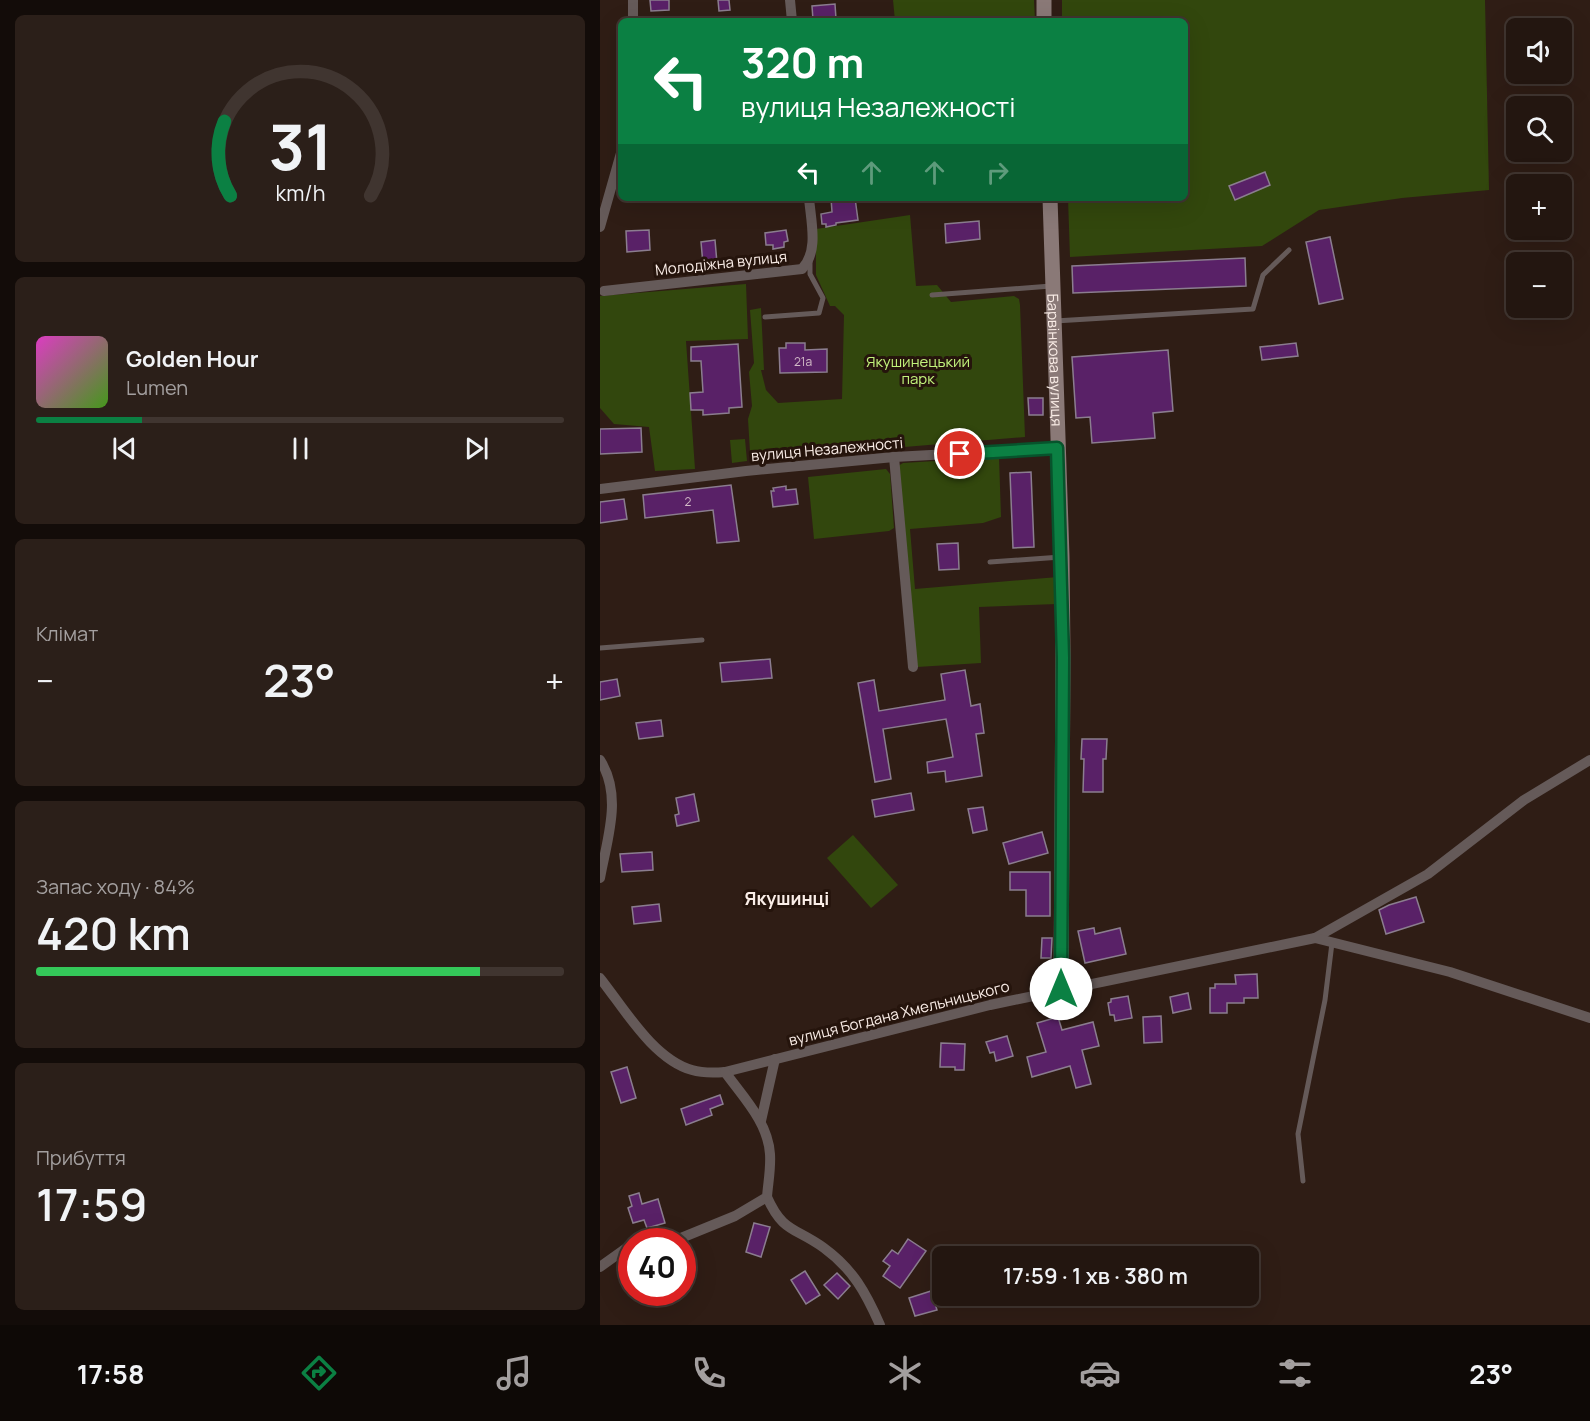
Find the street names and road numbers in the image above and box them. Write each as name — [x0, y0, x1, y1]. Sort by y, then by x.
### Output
street label: Молодіжна вулиця — [654, 246, 788, 280]
street label: Барвінкова вулиця — [1043, 293, 1068, 427]
street label: вулиця Незалежності — [750, 432, 904, 466]
street label: вулиця Богдана Хмельницького — [786, 975, 1012, 1051]

